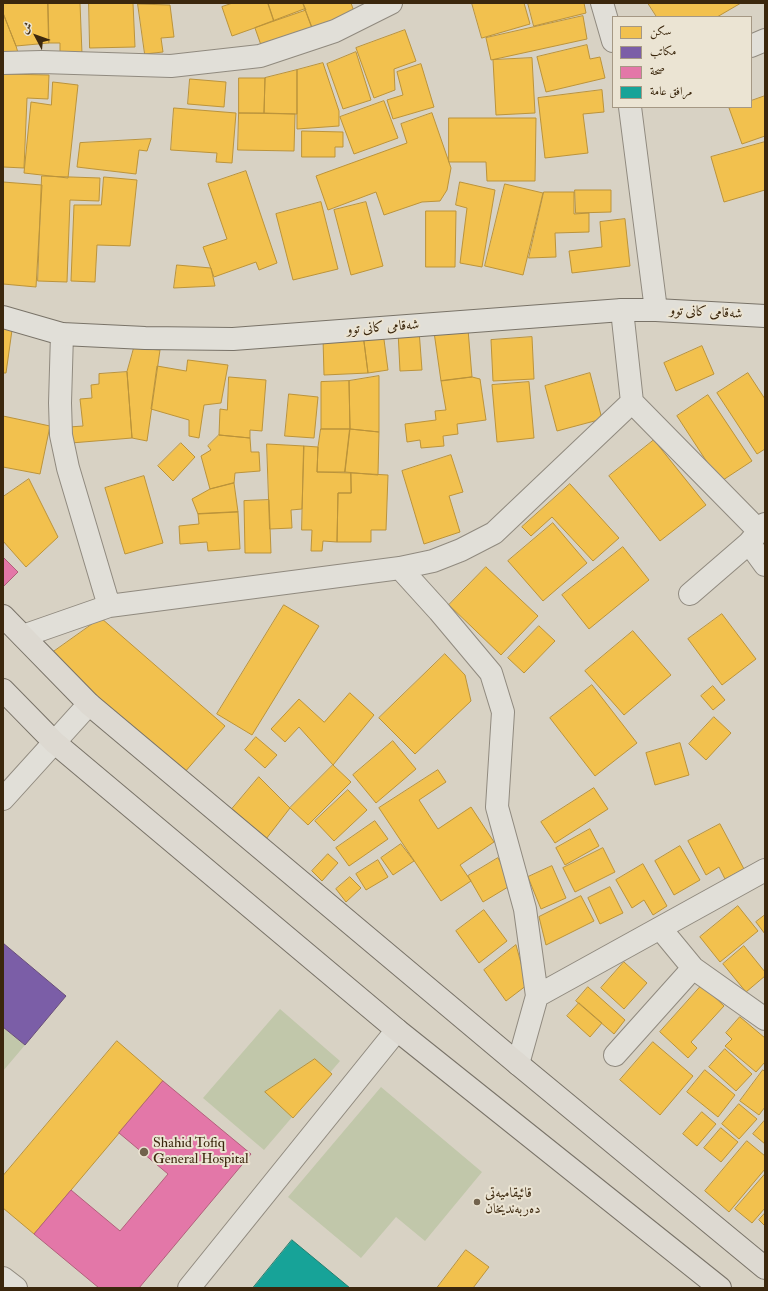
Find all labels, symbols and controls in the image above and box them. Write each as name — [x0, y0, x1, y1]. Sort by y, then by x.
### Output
north arrow — [16, 16, 56, 56]
legend — [612, 16, 752, 108]
text: ش — [18, 19, 35, 36]
text: سكن — [650, 24, 671, 39]
text: مكاتب — [650, 44, 676, 59]
text: صحة — [650, 64, 665, 79]
text: مرافق عامة — [650, 84, 692, 99]
street label: شەقامی کانی توو — [669, 303, 743, 323]
street label: شەقامی کانی توو — [346, 317, 420, 339]
place label: Shahid Tofiq General Hospital — [153, 1136, 249, 1168]
marker: Shahid Tofiq General Hospital — [138, 1146, 150, 1158]
place label: قائیقامیەتی دەربەندیخان — [485, 1186, 540, 1218]
marker: قائیقامیەتی دەربەندیخان — [472, 1197, 482, 1207]

